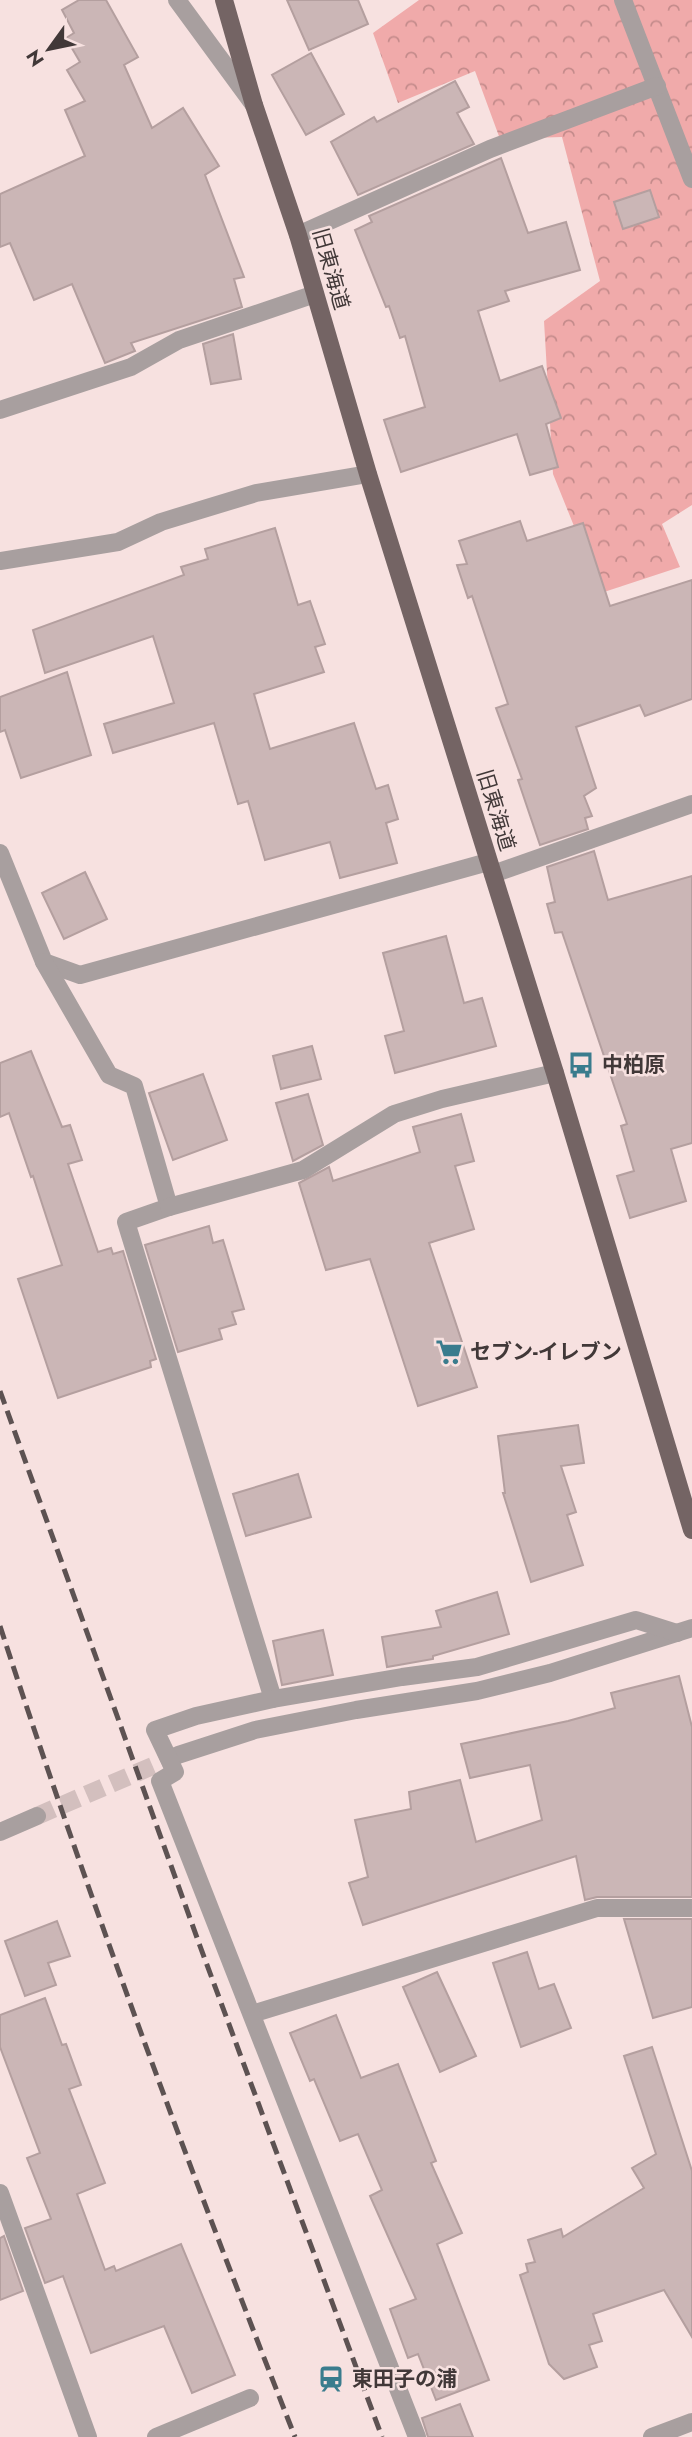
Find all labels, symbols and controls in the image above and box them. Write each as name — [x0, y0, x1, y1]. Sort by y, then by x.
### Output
north arrow — [14, 14, 84, 84]
text: N — [20, 44, 51, 72]
street label: 旧東海道 — [305, 224, 357, 314]
street label: 旧東海道 — [469, 765, 523, 855]
bus stop icon: 中柏原 — [566, 1050, 596, 1080]
place label: 中柏原 — [602, 1050, 665, 1080]
supermarket icon: セブン-イレブン — [434, 1337, 464, 1367]
place label: セブン-イレブン — [470, 1337, 622, 1367]
station icon: 東田子の浦 — [316, 2364, 346, 2394]
place label: 東田子の浦 — [352, 2364, 457, 2394]

